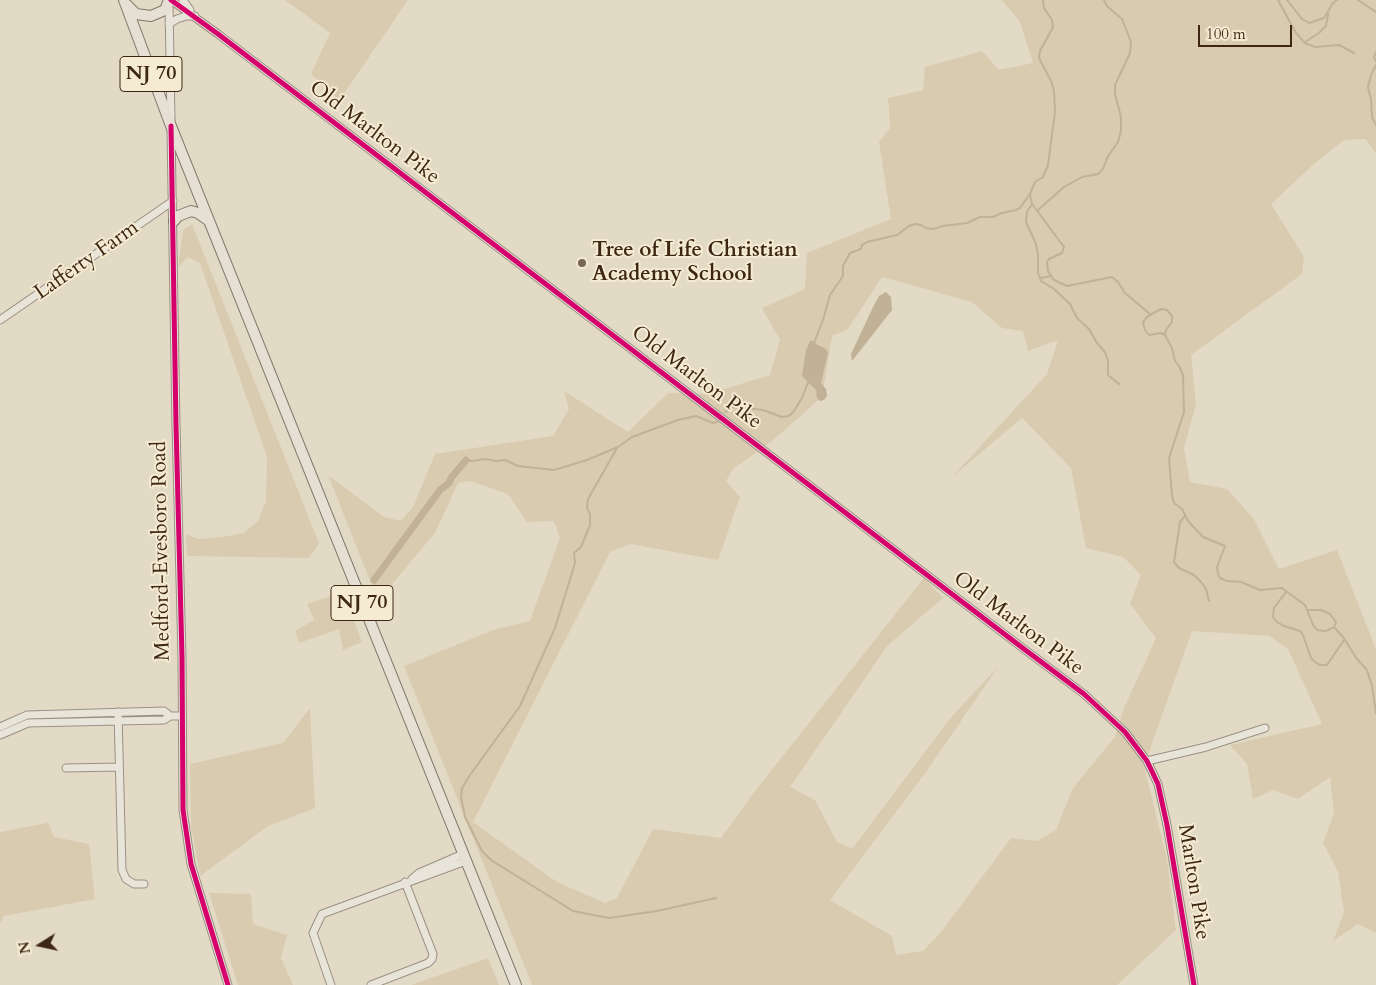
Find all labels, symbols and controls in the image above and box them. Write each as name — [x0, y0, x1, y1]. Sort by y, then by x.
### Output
scale bar — [1201, 15, 1295, 47]
text: 100 m — [1206, 24, 1246, 44]
road number: NJ 70 — [120, 56, 182, 92]
street label: Old Marlton Pike — [304, 76, 444, 190]
street label: Lafferty Farm — [30, 216, 144, 306]
place label: Tree of Life Christian Academy School — [592, 238, 798, 288]
marker: Tree of Life Christian Academy School — [576, 257, 588, 269]
street label: Old Marlton Pike — [626, 321, 766, 435]
street label: Medford-Evesboro Road — [147, 441, 177, 661]
street label: Old Marlton Pike — [948, 567, 1088, 681]
road number: NJ 70 — [331, 586, 393, 620]
street label: Marlton Pike — [1171, 822, 1215, 942]
north arrow — [15, 920, 65, 970]
text: N — [14, 940, 35, 955]

